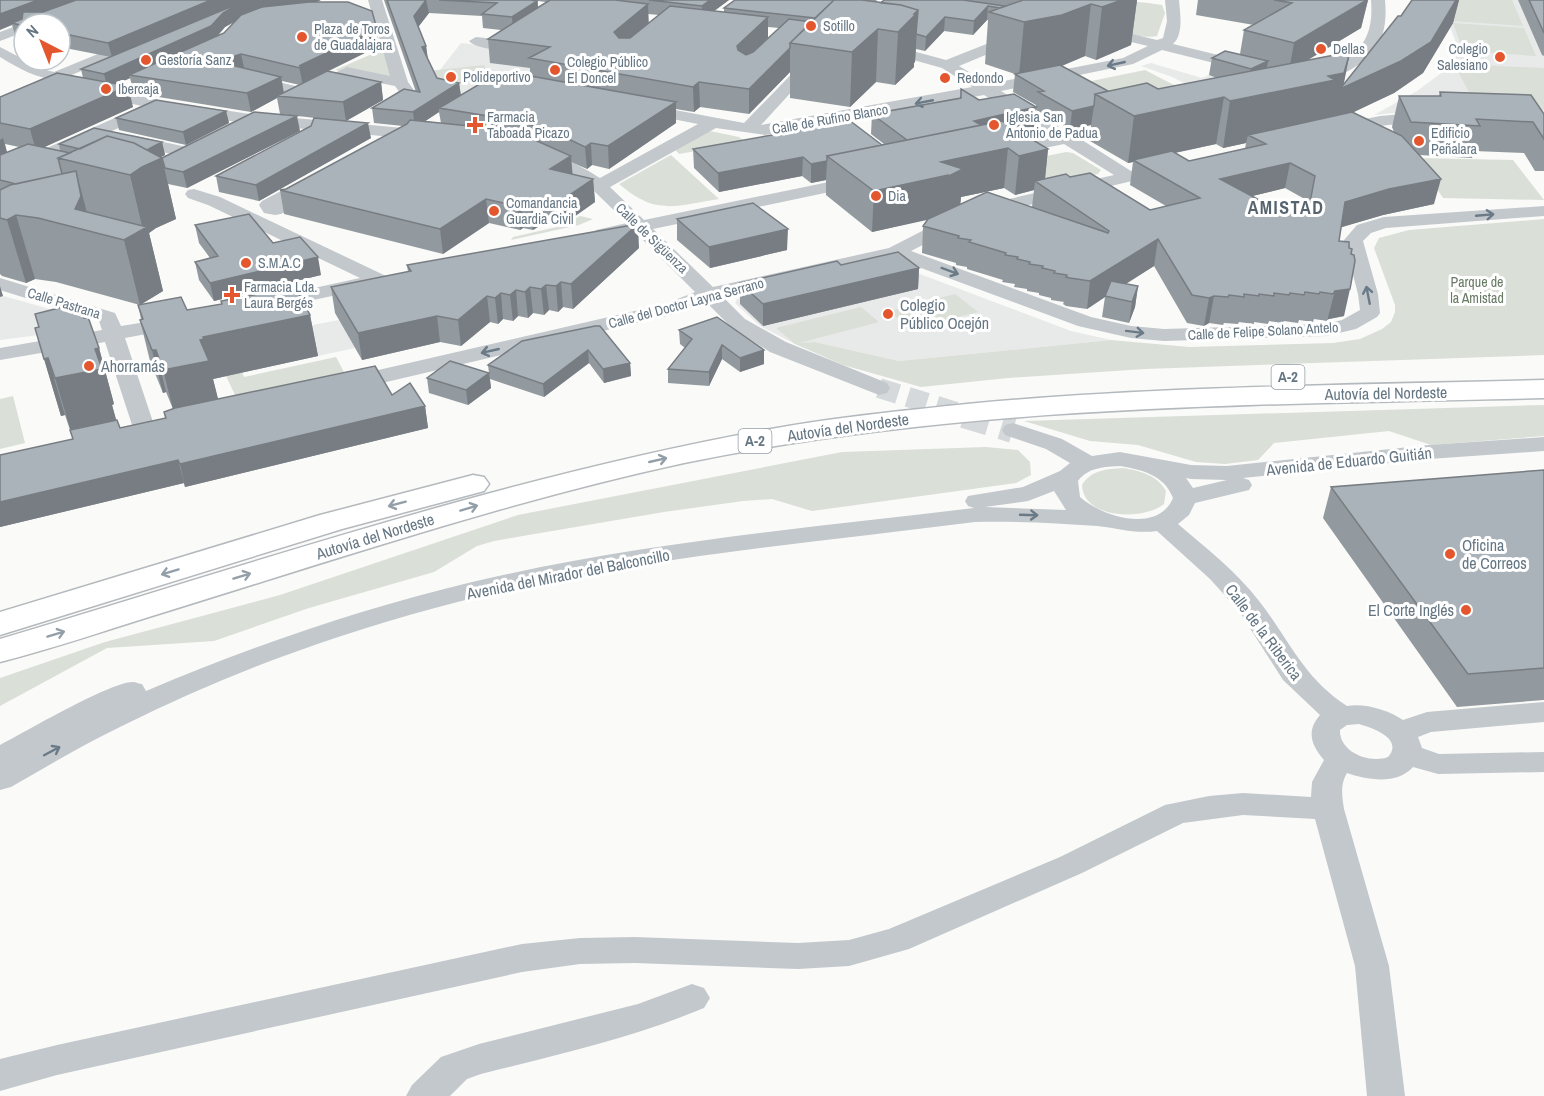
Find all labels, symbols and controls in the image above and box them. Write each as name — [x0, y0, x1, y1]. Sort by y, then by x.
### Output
north arrow — [12, 12, 72, 72]
place label: Sotillo — [823, 17, 855, 35]
marker: Sotillo — [804, 19, 818, 33]
text: N — [21, 20, 43, 42]
place label: Plaza de Toros de Guadalajara — [314, 20, 393, 54]
marker: Plaza de Toros de Guadalajara — [295, 30, 309, 44]
place label: Dellas — [1333, 40, 1365, 58]
place label: Colegio Salesiano — [1437, 40, 1488, 74]
marker: Dellas — [1314, 42, 1328, 56]
marker: Colegio Salesiano — [1493, 50, 1507, 64]
place label: Gestoría Sanz — [158, 51, 232, 69]
marker: Gestoría Sanz — [139, 53, 153, 67]
place label: Colegio Público El Doncel — [567, 53, 648, 87]
one-way arrow — [1106, 58, 1125, 70]
marker: Colegio Público El Doncel — [548, 63, 562, 77]
place label: Polideportivo — [463, 68, 531, 86]
place label: Redondo — [957, 69, 1004, 87]
marker: Polideportivo — [444, 70, 458, 84]
marker: Redondo — [938, 71, 952, 85]
place label: Ibercaja — [118, 80, 159, 98]
marker: Ibercaja — [99, 82, 113, 96]
one-way arrow — [915, 97, 935, 108]
street label: Calle de Rufino Blanco — [771, 100, 889, 138]
place label: Farmacia Taboada Picazo — [487, 108, 570, 142]
place label: Iglesia San Antonio de Padua — [1005, 108, 1099, 142]
marker: Farmacia Taboada Picazo — [468, 118, 482, 132]
marker: Iglesia San Antonio de Padua — [987, 118, 1001, 132]
place label: Edificio Peñalara — [1431, 124, 1478, 158]
marker: Edificio Peñalara — [1412, 134, 1426, 148]
place label: Dia — [888, 187, 906, 205]
marker: Dia — [869, 189, 883, 203]
place label: Comandancia Guardia Civil — [506, 194, 578, 228]
district label: AMISTAD — [1248, 195, 1324, 220]
street label: Calle de Sigüenza — [612, 199, 692, 277]
marker: Comandancia Guardia Civil — [487, 204, 501, 218]
one-way arrow — [1475, 209, 1495, 220]
place label: S.M.A.C — [258, 254, 301, 272]
marker: S.M.A.C — [239, 256, 253, 270]
one-way arrow — [940, 266, 959, 277]
park label: Parque de la Amistad — [1450, 273, 1504, 307]
street label: Calle del Doctor Layna Serrano — [606, 274, 766, 332]
place label: Farmacia Lda. Laura Bergés — [244, 278, 317, 312]
street label: Calle Pastrana — [25, 283, 103, 323]
one-way arrow — [1362, 286, 1373, 305]
marker: Farmacia Lda. Laura Bergés — [225, 288, 239, 302]
place label: Colegio Público Ocejón — [900, 294, 989, 334]
marker: Colegio Público Ocejón — [881, 307, 895, 321]
street label: Calle de Felipe Solano Antelo — [1187, 318, 1339, 344]
one-way arrow — [1124, 327, 1144, 338]
one-way arrow — [481, 346, 500, 357]
place label: Ahorramás — [100, 355, 165, 377]
marker: Ahorramás — [82, 359, 96, 373]
road number: A-2 — [1272, 365, 1304, 389]
street label: Autovía del Nordeste — [1324, 381, 1447, 405]
street label: Autovía del Nordeste — [785, 408, 910, 447]
road number: A-2 — [738, 429, 771, 453]
street label: Avenida de Eduardo Guitián — [1264, 441, 1433, 481]
one-way arrow — [648, 454, 667, 466]
one-way arrow — [388, 499, 407, 511]
one-way arrow — [459, 502, 478, 513]
street label: Autovía del Nordeste — [312, 508, 437, 565]
one-way arrow — [1018, 509, 1038, 521]
place label: Oficina de Correos — [1462, 534, 1527, 574]
street label: Avenida del Mirador del Balconcillo — [464, 544, 671, 605]
marker: Oficina de Correos — [1443, 547, 1457, 561]
one-way arrow — [161, 567, 180, 578]
one-way arrow — [232, 570, 251, 581]
street label: Calle de la Riberica — [1221, 579, 1308, 685]
place label: El Corte Inglés — [1368, 599, 1454, 621]
marker: El Corte Inglés — [1459, 603, 1473, 617]
one-way arrow — [46, 628, 65, 639]
one-way arrow — [42, 745, 60, 756]

